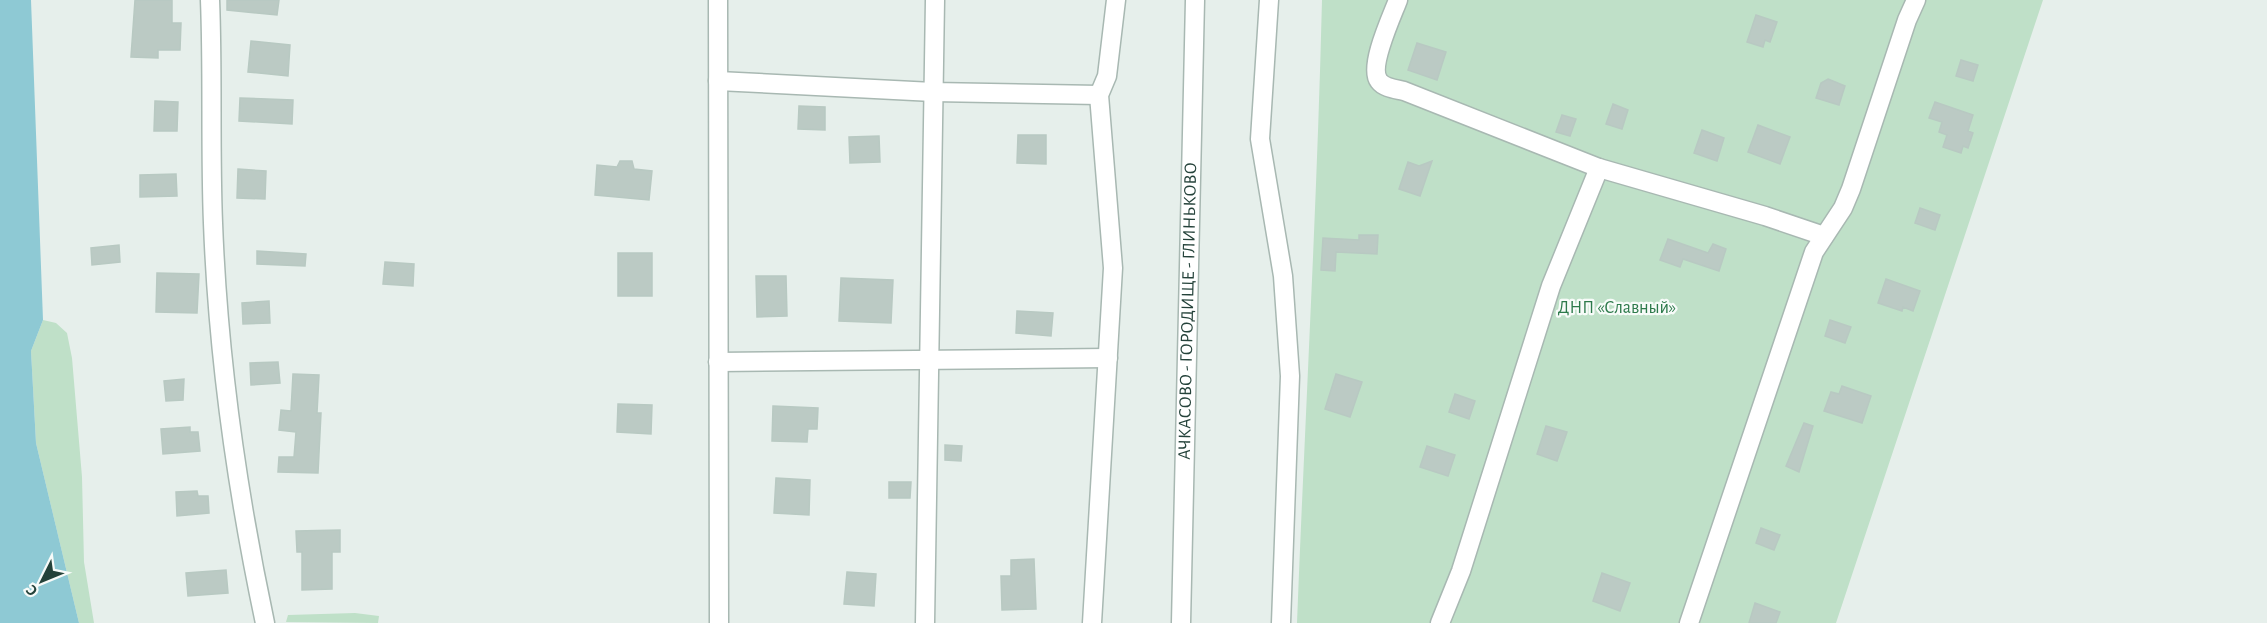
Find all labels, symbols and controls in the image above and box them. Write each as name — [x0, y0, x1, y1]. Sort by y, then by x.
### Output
street label: АЧКАСОВО - ГОРОДИЩЕ - ГЛИНЬКОВО — [1176, 162, 1200, 460]
park label: ДНП «Славный» — [1558, 299, 1676, 317]
north arrow — [12, 551, 72, 611]
text: С — [23, 582, 41, 599]

